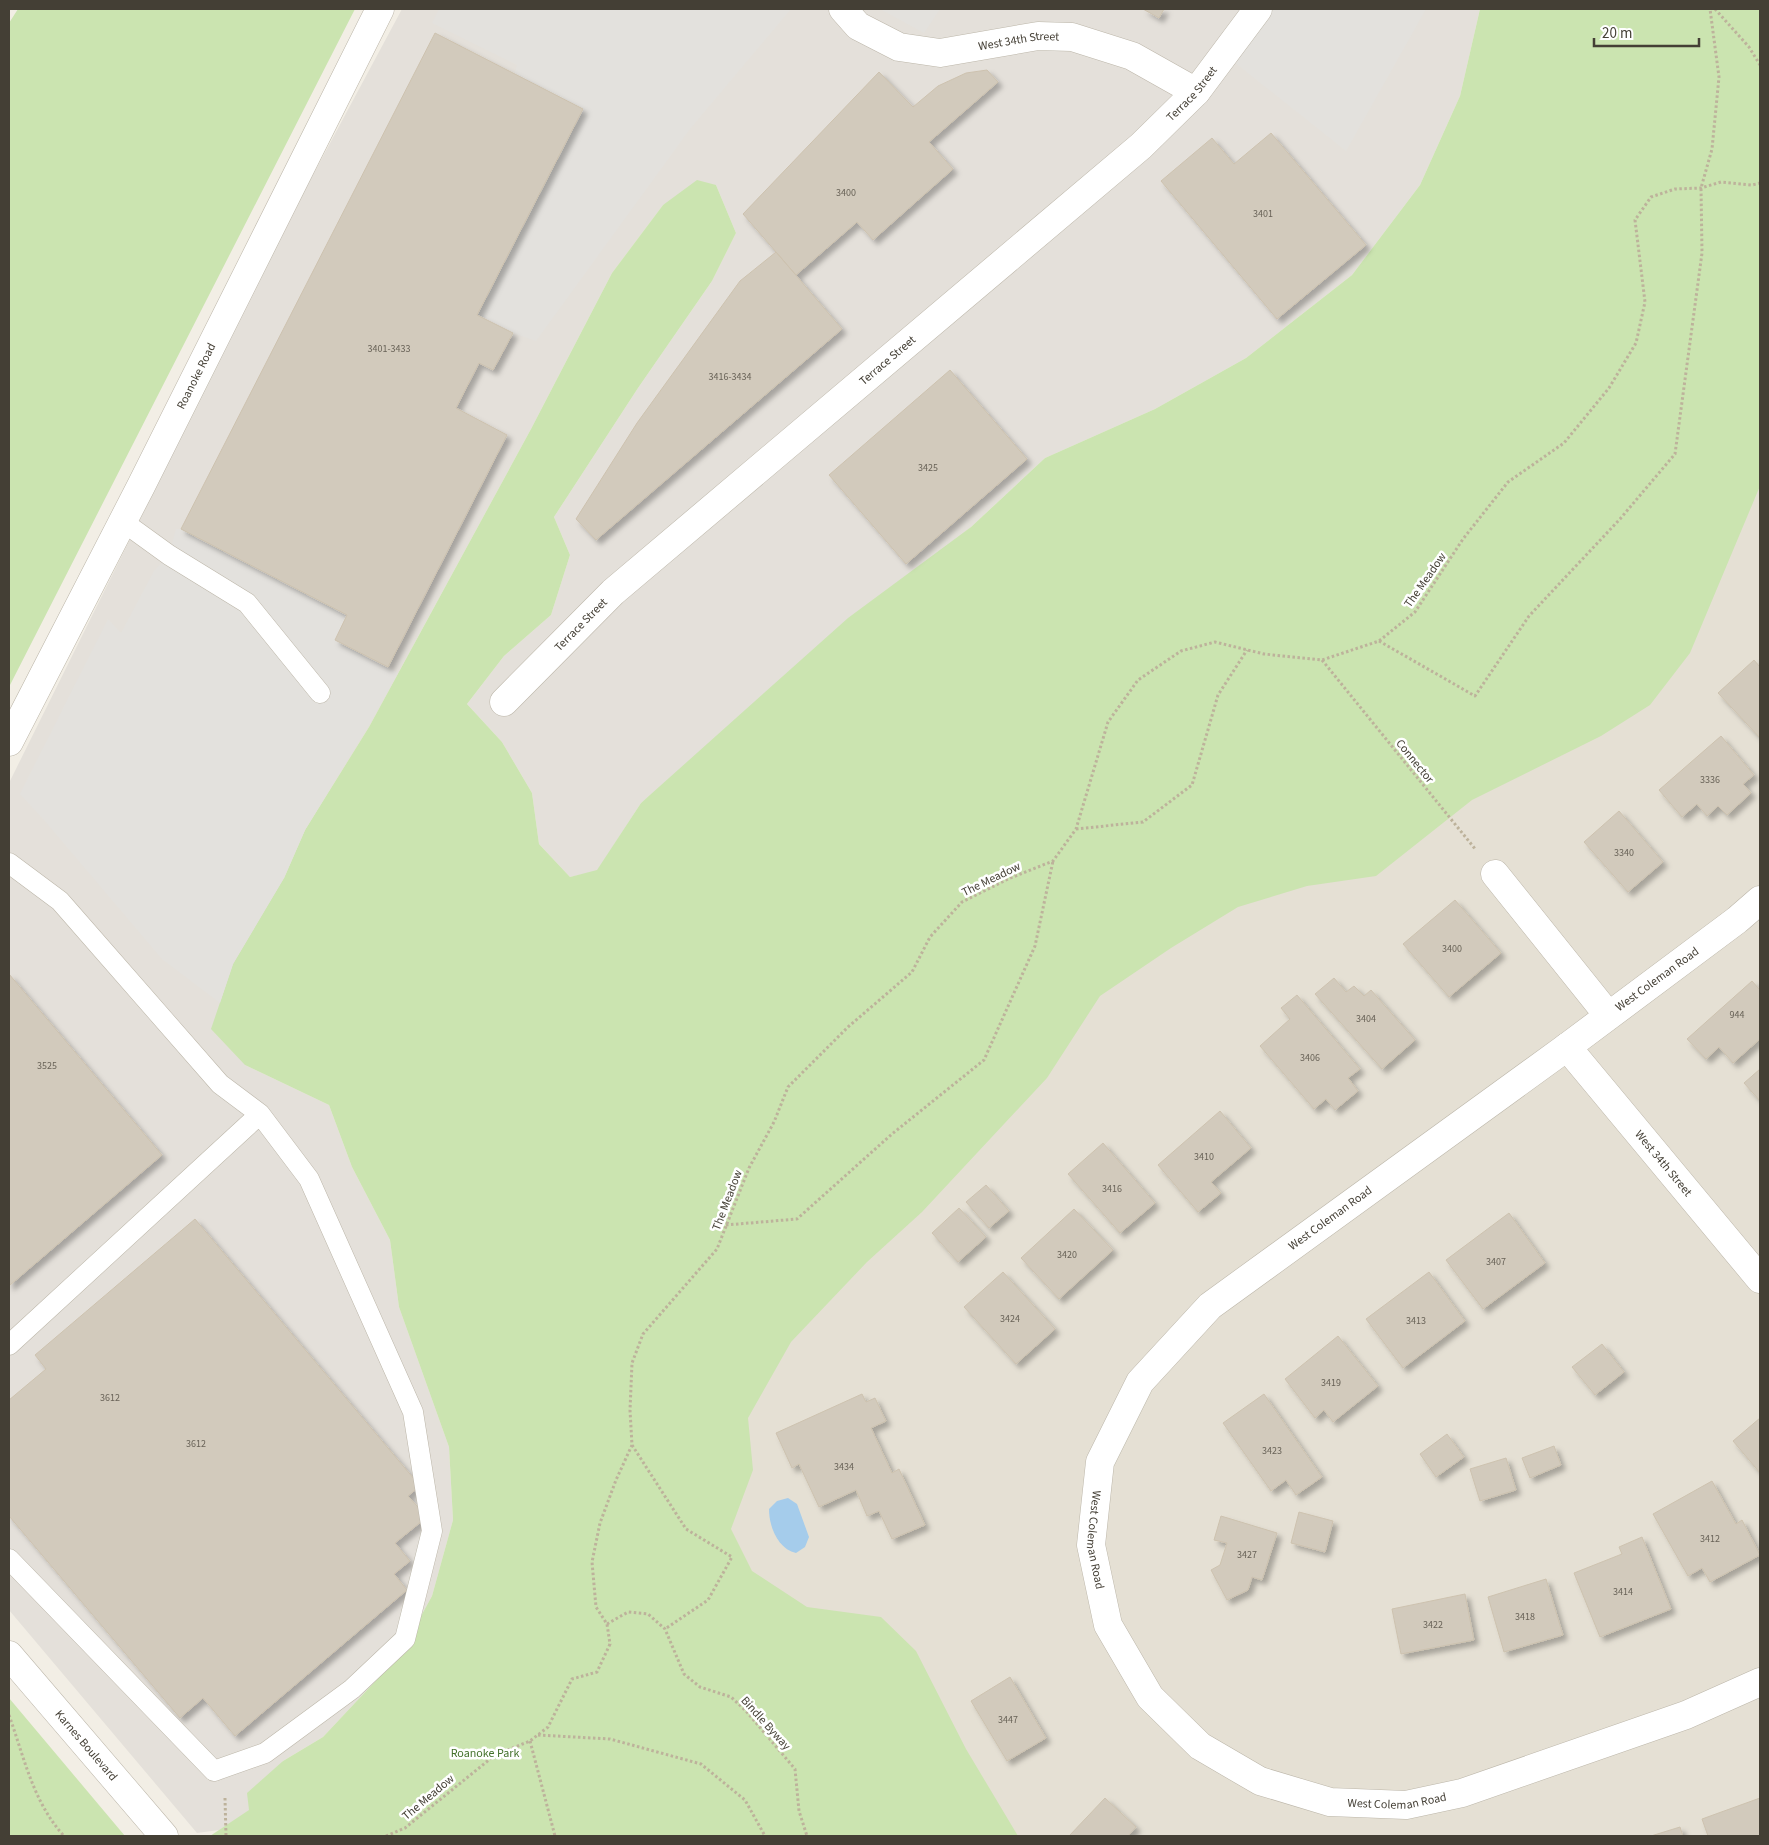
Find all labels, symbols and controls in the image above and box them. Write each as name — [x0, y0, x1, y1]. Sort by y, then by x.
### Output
scale bar — [1594, 15, 1699, 47]
text: 20 m — [1602, 23, 1632, 44]
street label: West 34th Street — [977, 28, 1059, 55]
street label: Terrace Street — [1163, 63, 1222, 126]
house number: 3400 — [836, 186, 856, 200]
house number: 3401 — [1253, 207, 1273, 221]
street label: Terrace Street — [856, 332, 920, 390]
street label: Roanoke Road — [173, 340, 220, 412]
house number: 3401-3433 — [368, 342, 410, 356]
house number: 3416-3434 — [709, 370, 751, 384]
house number: 3425 — [918, 461, 938, 475]
street label: The Meadow — [1400, 549, 1451, 611]
street label: Terrace Street — [551, 594, 612, 656]
street label: Connector — [1392, 736, 1438, 788]
house number: 3336 — [1700, 773, 1720, 787]
house number: 3340 — [1614, 846, 1634, 860]
street label: The Meadow — [959, 858, 1024, 901]
house number: 3400 — [1442, 942, 1462, 956]
street label: West Coleman Road — [1612, 943, 1703, 1016]
house number: 944 — [1730, 1008, 1744, 1022]
house number: 3404 — [1356, 1012, 1376, 1026]
house number: 3406 — [1300, 1051, 1320, 1065]
house number: 3525 — [37, 1059, 57, 1073]
street label: West 34th Street — [1631, 1127, 1696, 1200]
house number: 3410 — [1194, 1150, 1214, 1164]
street label: The Meadow — [708, 1167, 747, 1233]
house number: 3416 — [1102, 1182, 1122, 1196]
street label: West Coleman Road — [1285, 1182, 1376, 1255]
house number: 3420 — [1057, 1248, 1077, 1262]
house number: 3407 — [1486, 1255, 1506, 1269]
house number: 3424 — [1000, 1312, 1020, 1326]
house number: 3413 — [1406, 1314, 1426, 1328]
house number: 3419 — [1321, 1376, 1341, 1390]
house number: 3612 — [100, 1391, 120, 1405]
house number: 3612 — [186, 1437, 206, 1451]
house number: 3423 — [1262, 1444, 1282, 1458]
house number: 3434 — [834, 1460, 854, 1474]
street label: West Coleman Road — [1082, 1489, 1108, 1591]
house number: 3412 — [1700, 1532, 1720, 1546]
house number: 3427 — [1237, 1548, 1257, 1562]
house number: 3414 — [1613, 1585, 1633, 1599]
house number: 3418 — [1515, 1610, 1535, 1624]
house number: 3422 — [1423, 1618, 1443, 1632]
street label: Bindle Byway — [737, 1693, 795, 1754]
street label: Karnes Boulevard — [51, 1707, 121, 1785]
house number: 3447 — [998, 1713, 1018, 1727]
park label: Roanoke Park — [451, 1745, 519, 1762]
street label: The Meadow — [398, 1770, 458, 1824]
street label: West Coleman Road — [1347, 1789, 1448, 1814]

